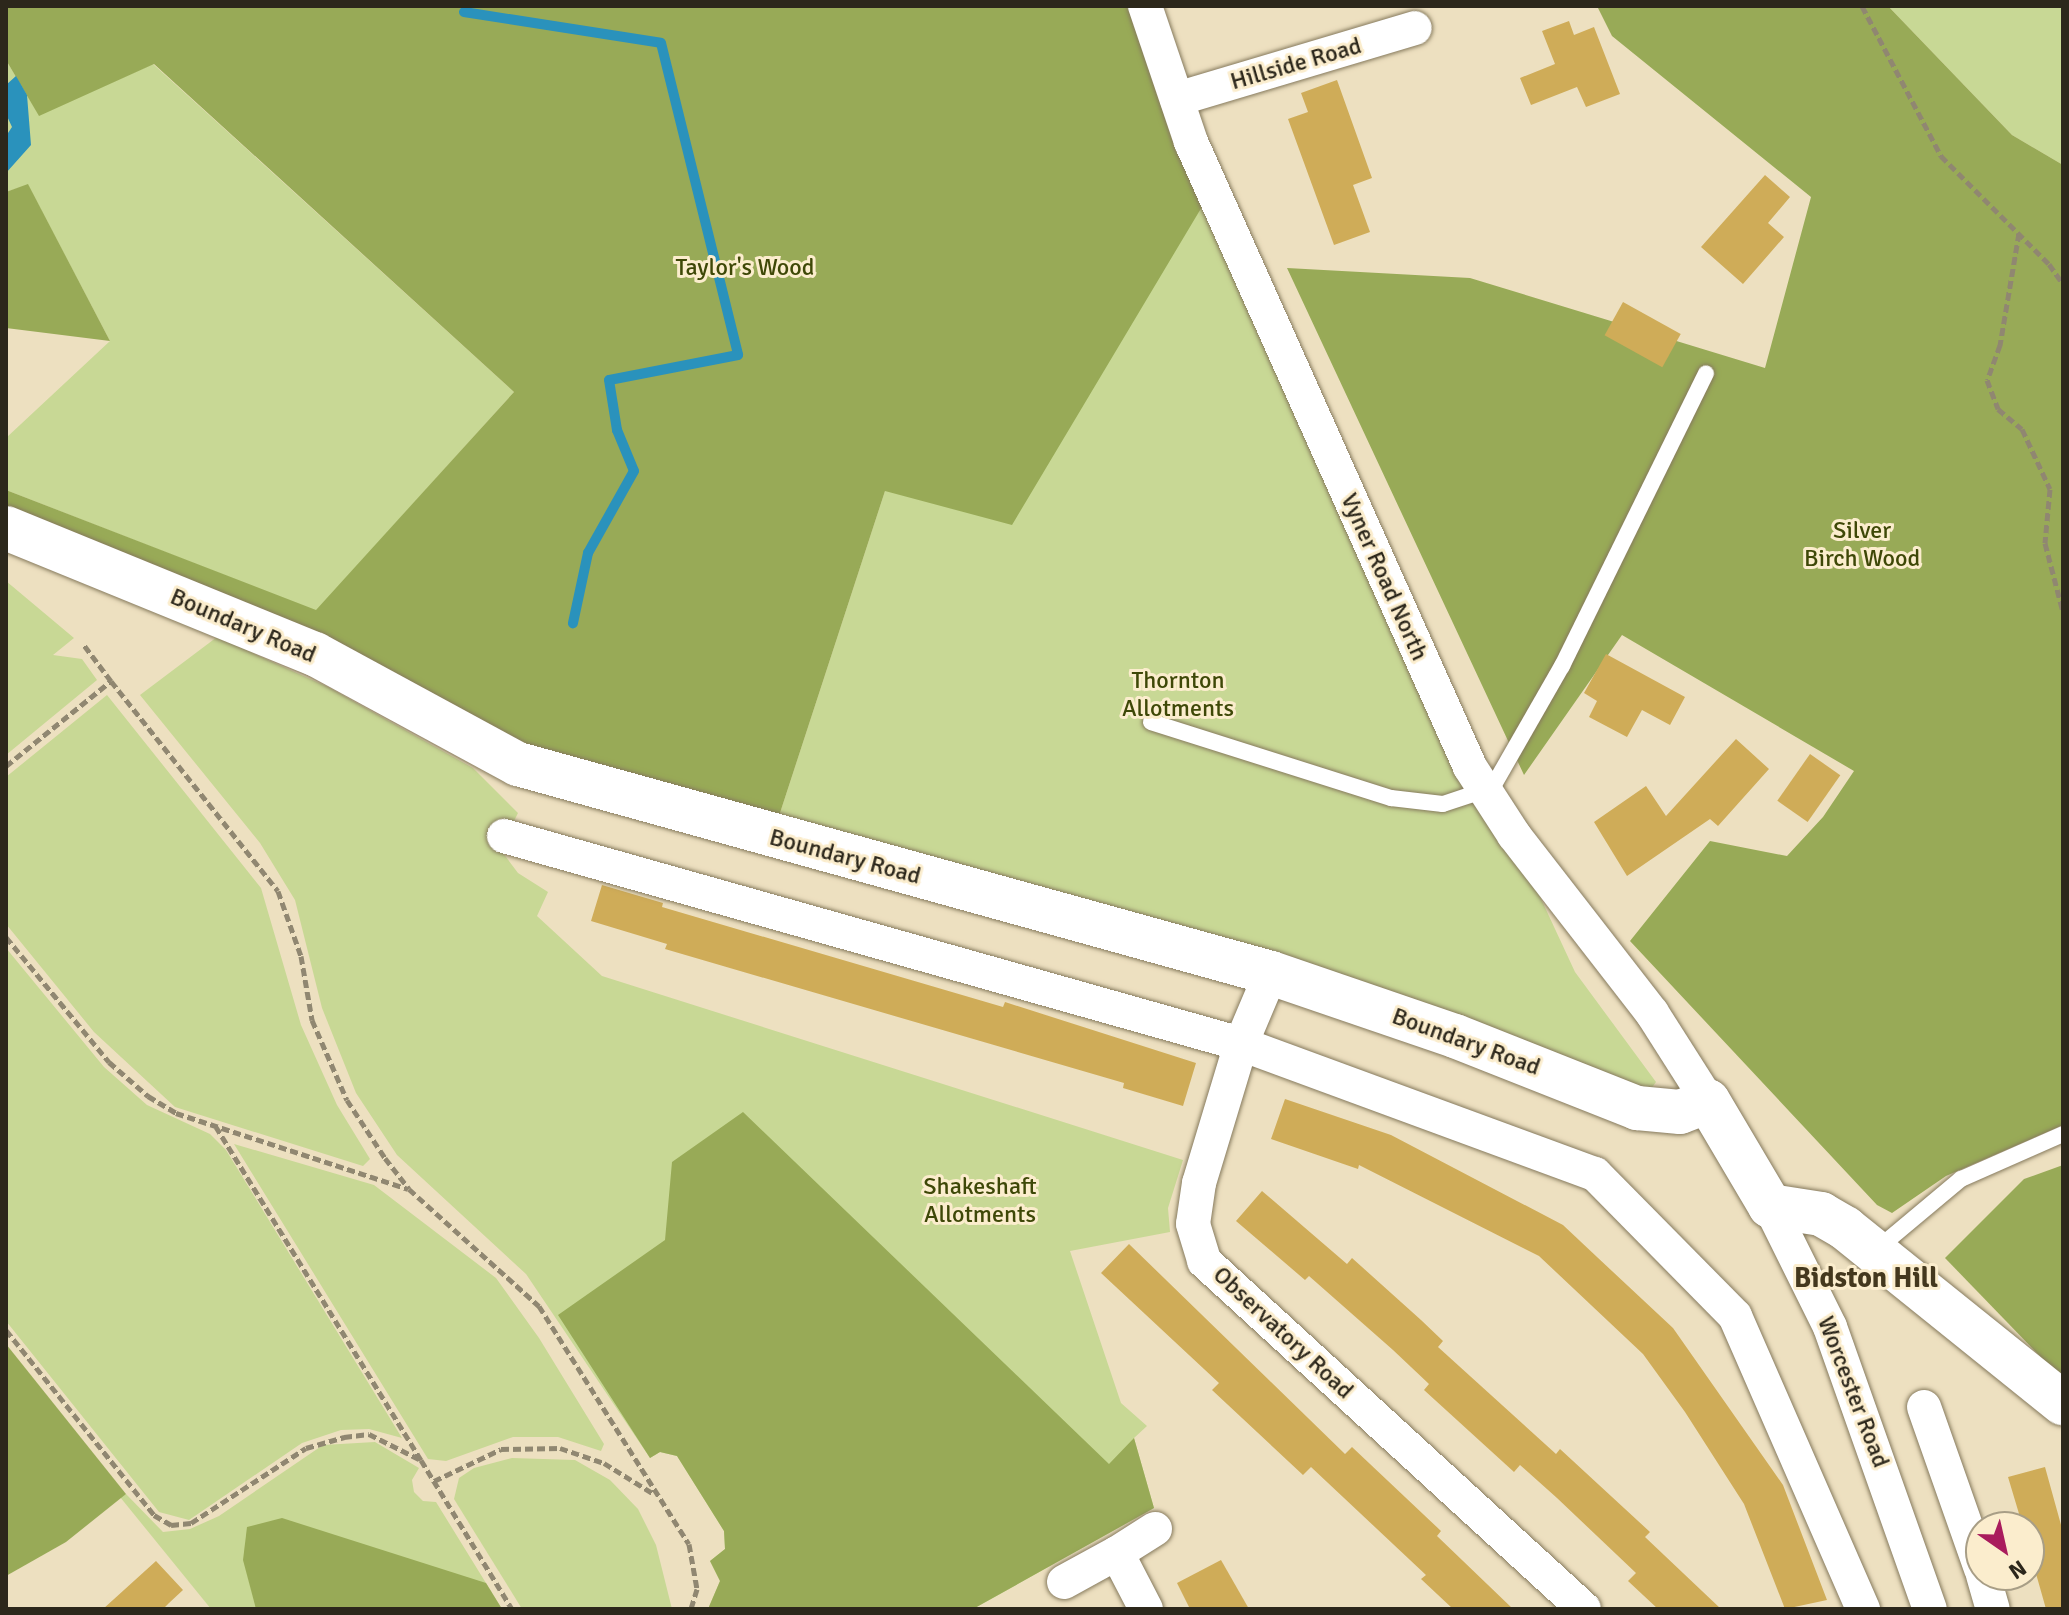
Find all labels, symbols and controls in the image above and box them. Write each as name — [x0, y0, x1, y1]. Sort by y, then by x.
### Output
street label: Hillside Road — [1227, 32, 1365, 96]
park label: Taylor's Wood — [675, 254, 815, 282]
street label: Vyner Road North — [1334, 489, 1434, 665]
park label: Silver Birch Wood — [1804, 517, 1920, 573]
street label: Boundary Road — [166, 582, 320, 670]
park label: Thornton Allotments — [1122, 667, 1234, 723]
street label: Boundary Road — [766, 823, 924, 891]
street label: Boundary Road — [1388, 1002, 1544, 1082]
park label: Shakeshaft Allotments — [923, 1173, 1037, 1229]
street label: Observatory Road — [1207, 1261, 1359, 1405]
district label: Bidston Hill — [1794, 1261, 1938, 1295]
street label: Worcester Road — [1811, 1312, 1895, 1472]
north arrow — [1965, 1511, 2045, 1591]
text: N — [2004, 1554, 2031, 1585]

